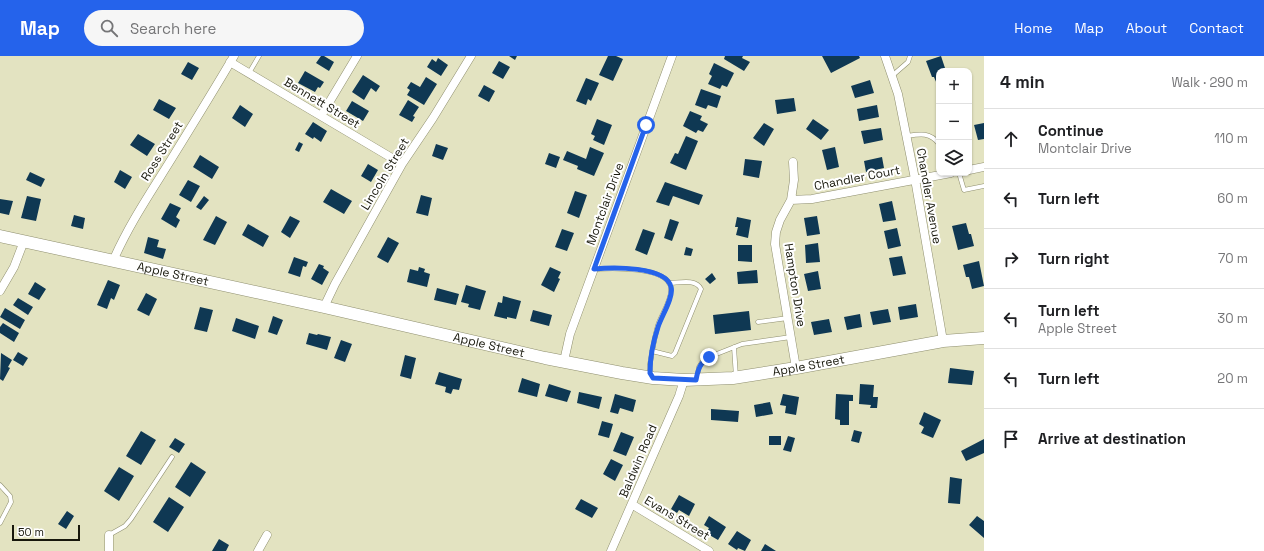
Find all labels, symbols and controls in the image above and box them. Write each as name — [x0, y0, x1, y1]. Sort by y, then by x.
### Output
search box — [84, 10, 364, 46]
text: Map — [20, 16, 60, 41]
icon: search — [98, 17, 120, 39]
text: Search here — [130, 19, 216, 38]
text: Home — [1014, 19, 1052, 37]
text: Map — [1074, 19, 1104, 37]
text: About — [1126, 19, 1167, 37]
text: Contact — [1189, 19, 1244, 37]
map controls — [936, 68, 972, 176]
button: + — [936, 68, 972, 104]
text: 4 min — [1000, 71, 1045, 93]
street label: Bennett Street — [281, 74, 363, 132]
text: Walk · 290 m — [1171, 74, 1248, 91]
button: − — [936, 104, 972, 140]
route start — [637, 116, 655, 134]
street label: Ross Street — [137, 118, 187, 184]
text: Continue — [1038, 121, 1104, 140]
icon: ahead — [1000, 128, 1022, 150]
text: 110 m — [1214, 130, 1248, 147]
street label: Lincoln Street — [357, 135, 413, 213]
button: layers — [936, 140, 972, 176]
text: Montclair Drive — [1038, 140, 1132, 157]
street label: Chandler Avenue — [913, 147, 945, 245]
street label: Montclair Drive — [583, 161, 627, 247]
street label: Chandler Court — [813, 162, 901, 194]
icon: left — [1000, 188, 1022, 210]
text: Turn left — [1038, 189, 1100, 208]
text: 60 m — [1217, 190, 1248, 207]
street label: Hampton Drive — [780, 242, 810, 328]
icon: right — [1000, 248, 1022, 270]
text: Turn right — [1038, 249, 1109, 268]
text: 70 m — [1218, 250, 1248, 267]
street label: Apple Street — [136, 258, 210, 290]
text: Turn left — [1038, 301, 1100, 320]
icon: left — [1000, 308, 1022, 330]
text: 30 m — [1217, 310, 1248, 327]
text: Apple Street — [1038, 320, 1117, 337]
street label: Apple Street — [452, 329, 526, 361]
route end — [700, 348, 718, 366]
street label: Apple Street — [771, 351, 846, 380]
icon: left — [1000, 368, 1022, 390]
text: Turn left — [1038, 369, 1100, 388]
text: 20 m — [1217, 370, 1248, 387]
street label: Baldwin Road — [615, 422, 661, 500]
icon: arrive — [1000, 428, 1022, 450]
text: Arrive at destination — [1038, 429, 1186, 448]
street label: Evans Street — [641, 492, 713, 544]
scale bar — [12, 523, 80, 542]
text: 50 m — [18, 525, 44, 539]

